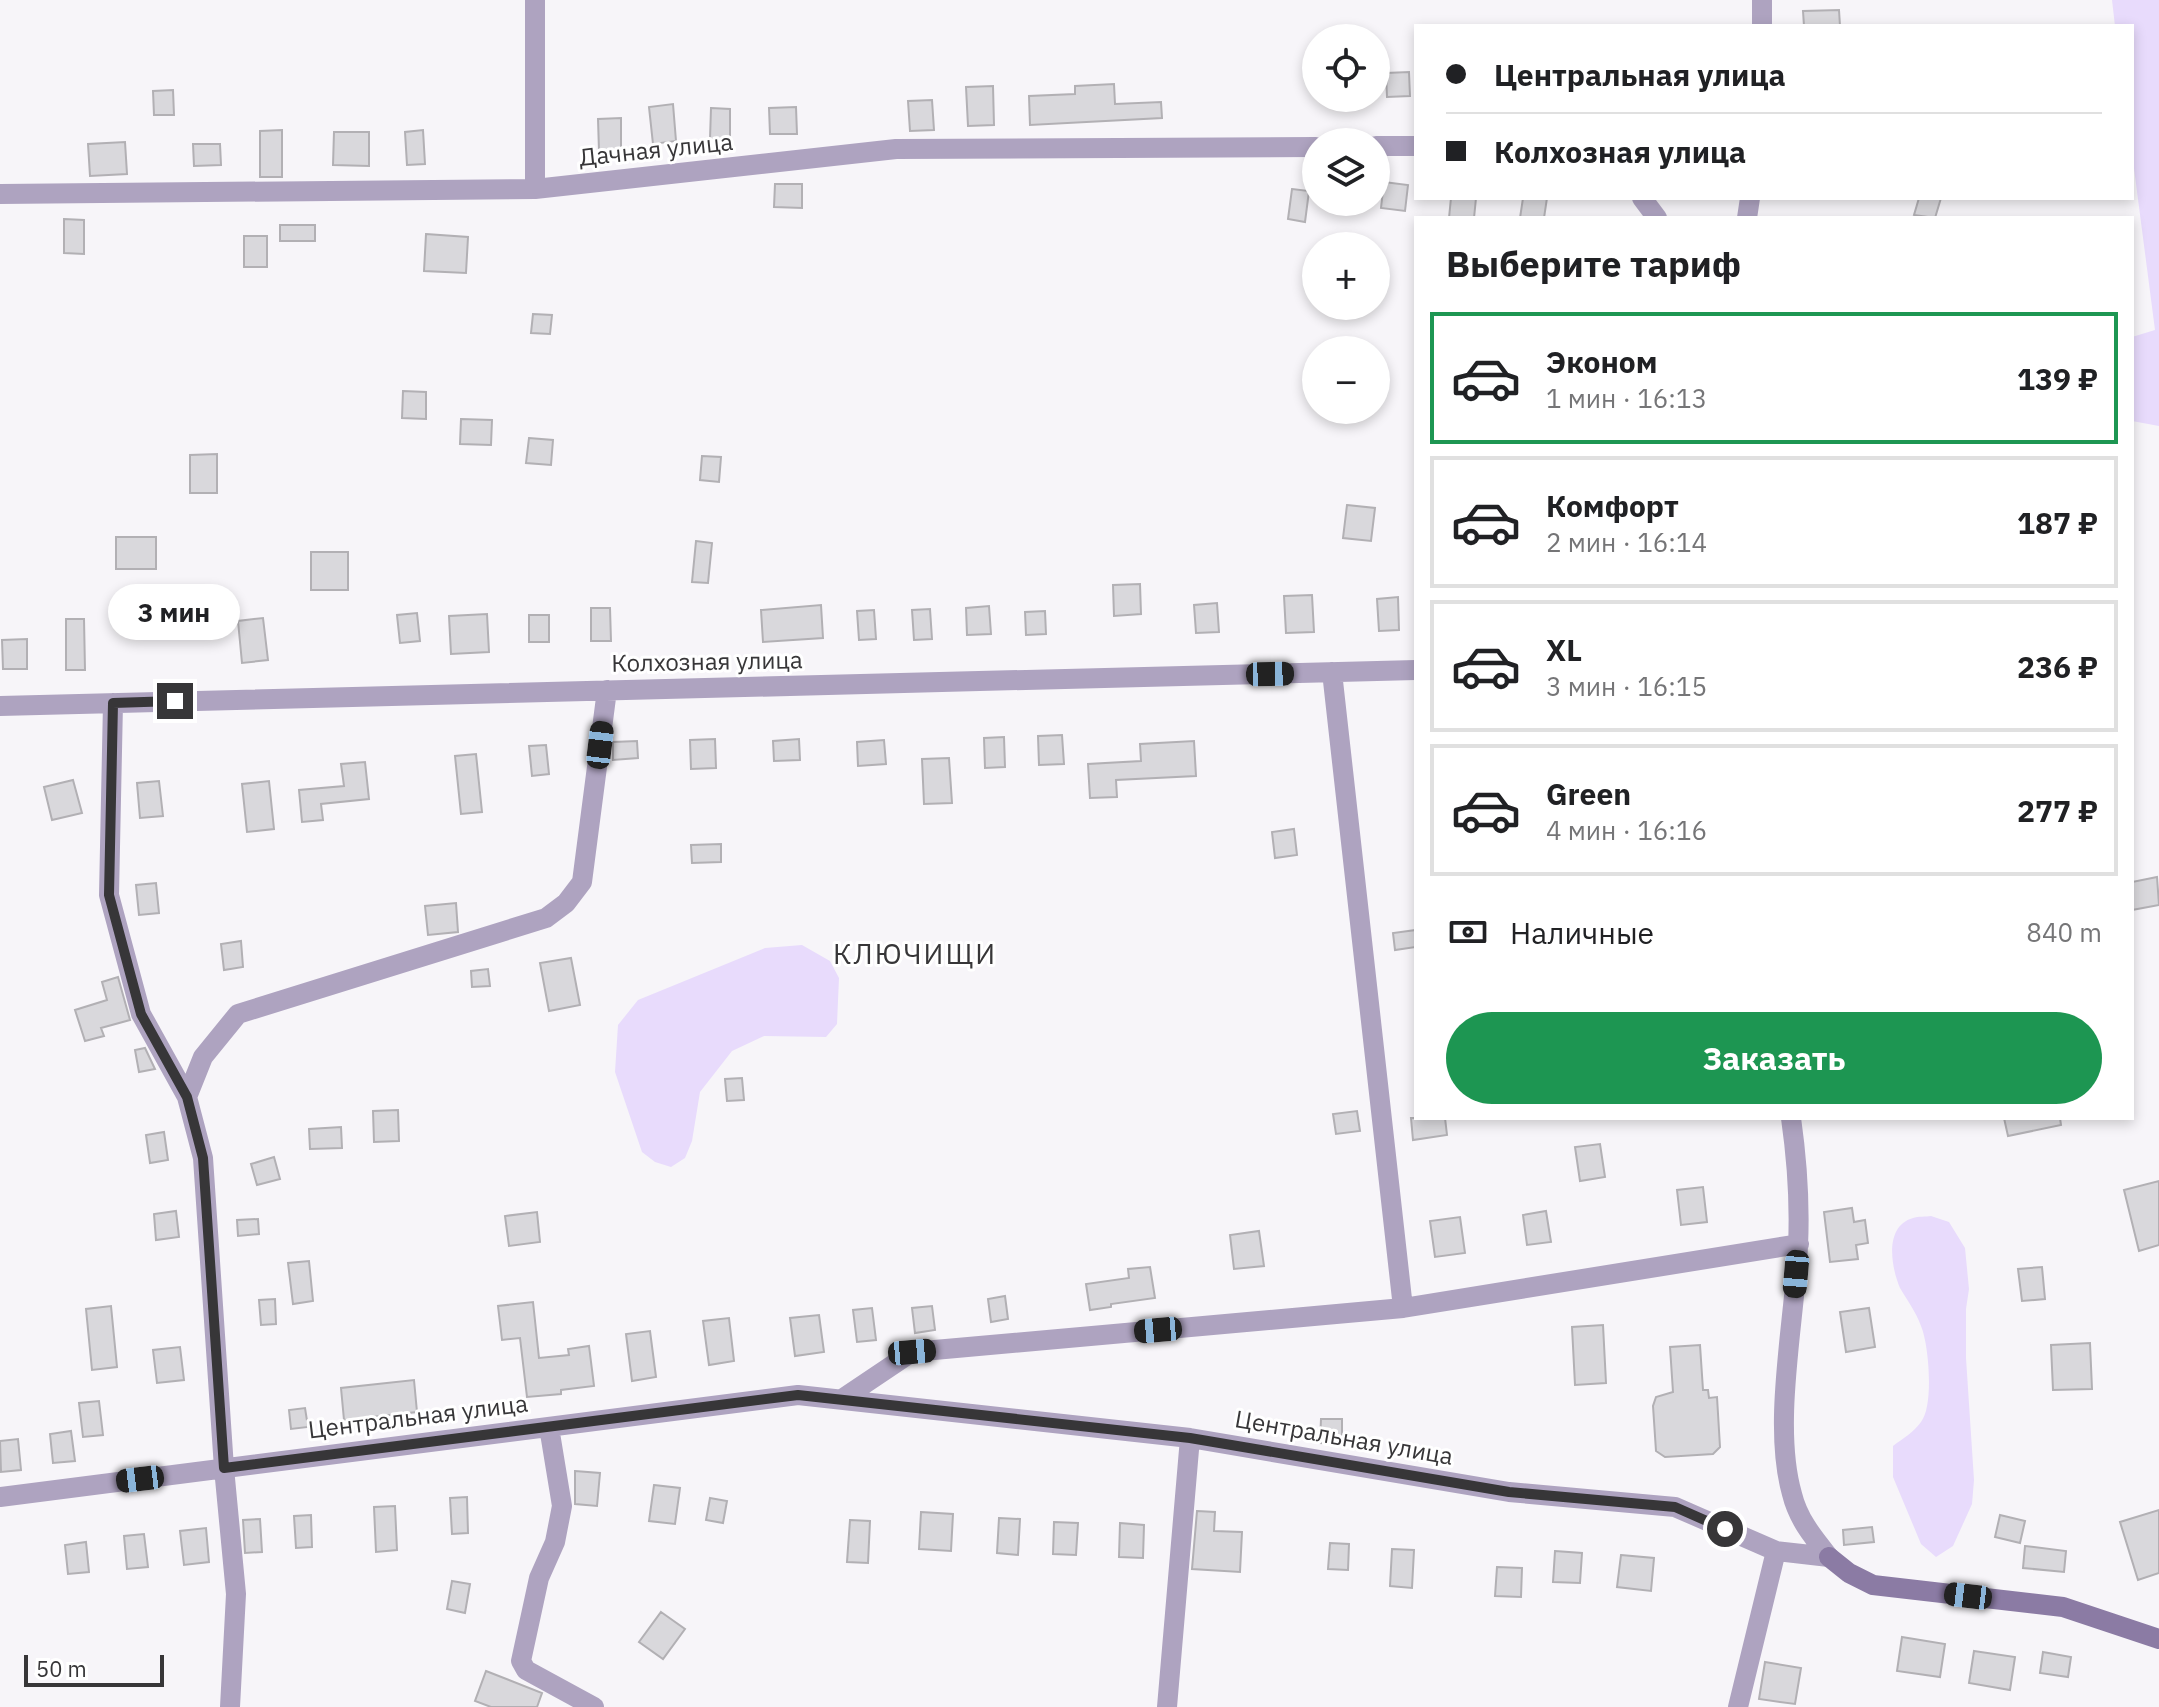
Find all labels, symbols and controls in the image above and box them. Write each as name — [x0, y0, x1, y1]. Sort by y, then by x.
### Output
map controls — [1302, 24, 1390, 424]
button: locate — [1302, 24, 1390, 112]
text: Центральная улица — [1494, 55, 1785, 94]
street label: Дачная улица — [577, 125, 735, 173]
button: layers — [1302, 128, 1390, 216]
text: Колхозная улица — [1494, 132, 1746, 171]
button: + — [1302, 232, 1390, 320]
text: Выберите тариф — [1446, 240, 1741, 287]
button: − — [1302, 336, 1390, 424]
icon: car — [1450, 342, 1522, 414]
text: Эконом — [1546, 342, 1657, 381]
text: 139 ₽ — [2017, 359, 2098, 398]
text: 1 мин · 16:13 — [1546, 381, 1707, 415]
icon: car — [1450, 486, 1522, 558]
text: Комфорт — [1546, 486, 1679, 525]
text: 187 ₽ — [2017, 503, 2098, 542]
text: 2 мин · 16:14 — [1546, 525, 1707, 559]
callout: 3 мин — [109, 585, 241, 641]
text: 3 мин — [138, 595, 210, 629]
icon: car — [1450, 630, 1522, 702]
text: XL — [1546, 630, 1582, 669]
street label: Колхозная улица — [611, 643, 803, 679]
text: 236 ₽ — [2017, 647, 2098, 686]
car — [1246, 662, 1294, 686]
text: 3 мин · 16:15 — [1546, 669, 1707, 703]
route end — [157, 683, 193, 719]
car — [585, 720, 615, 770]
icon: car — [1450, 774, 1522, 846]
text: Green — [1546, 774, 1631, 813]
text: 277 ₽ — [2017, 791, 2098, 830]
text: 4 мин · 16:16 — [1546, 813, 1707, 847]
icon: cash — [1446, 910, 1490, 954]
text: Наличные — [1510, 913, 1654, 952]
text: 840 m — [2026, 915, 2102, 949]
district label: КЛЮЧИЩИ — [833, 935, 997, 972]
button: Заказать — [1446, 1012, 2102, 1104]
car — [1782, 1249, 1810, 1299]
car — [1133, 1316, 1183, 1344]
car — [887, 1338, 937, 1366]
street label: Центральная улица — [306, 1387, 530, 1445]
street label: Центральная улица — [1233, 1402, 1456, 1472]
car — [115, 1464, 165, 1494]
route start — [1707, 1511, 1743, 1547]
car — [1943, 1581, 1993, 1611]
scale bar — [24, 1651, 164, 1687]
text: 50 m — [36, 1654, 87, 1683]

